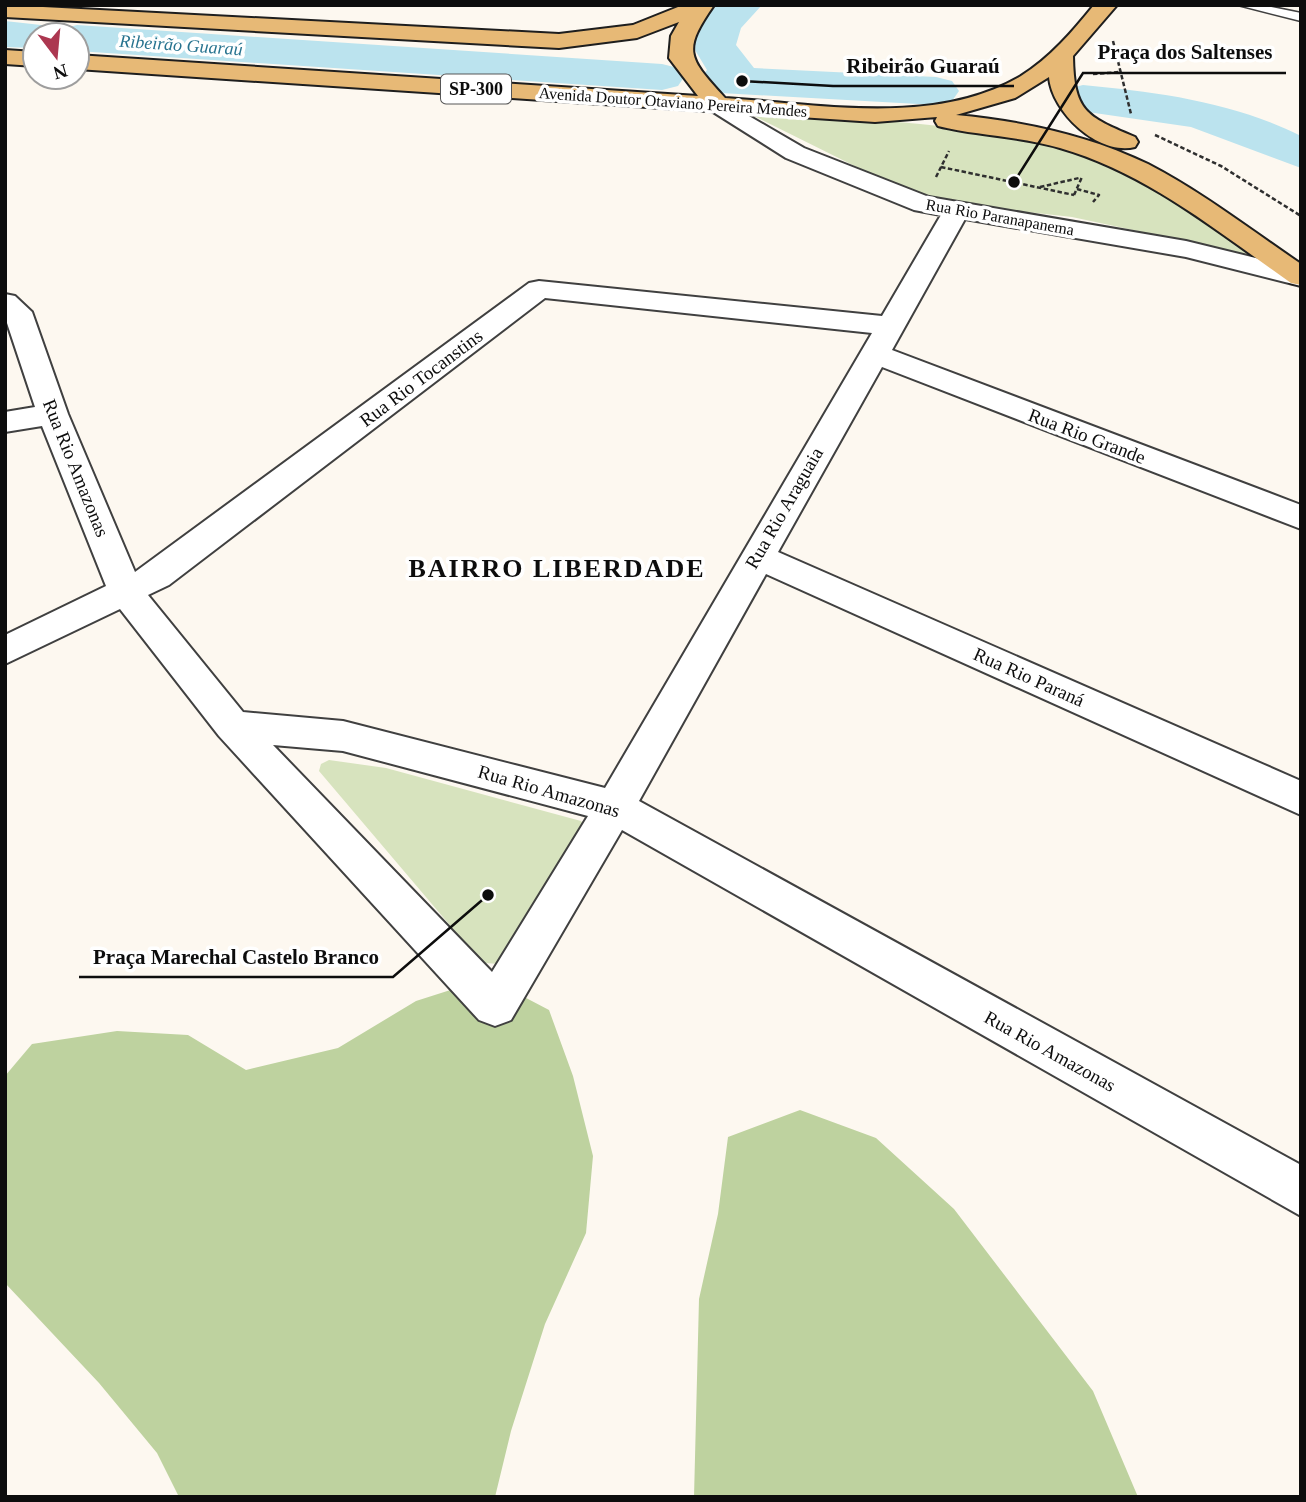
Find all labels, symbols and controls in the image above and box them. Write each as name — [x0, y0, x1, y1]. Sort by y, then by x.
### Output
north arrow — [21, 21, 91, 91]
water label: Ribeirão Guaraú — [118, 31, 243, 59]
callout: Praça dos Saltenses — [1083, 31, 1286, 73]
text: Praça dos Saltenses — [1098, 40, 1273, 64]
callout: Ribeirão Guaraú — [833, 44, 1014, 86]
text: Ribeirão Guaraú — [846, 54, 1000, 78]
text: N — [51, 60, 70, 84]
road number: SP-300 — [441, 74, 511, 104]
street label: Avenida Doutor Otaviano Pereira Mendes — [538, 84, 808, 120]
street label: Rua Rio Paranapanema — [924, 196, 1075, 239]
street label: Rua Rio Tocanstins — [355, 325, 487, 431]
street label: Rua Rio Amazonas — [39, 396, 113, 540]
street label: Rua Rio Grande — [1026, 404, 1148, 468]
street label: Rua Rio Araguaia — [741, 443, 827, 572]
district label: BAIRRO LIBERDADE — [408, 554, 706, 583]
street label: Rua Rio Paraná — [970, 643, 1088, 711]
street label: Rua Rio Amazonas — [476, 761, 622, 821]
callout: Praça Marechal Castelo Branco — [79, 935, 393, 977]
text: Praça Marechal Castelo Branco — [93, 945, 379, 969]
street label: Rua Rio Amazonas — [981, 1006, 1119, 1096]

